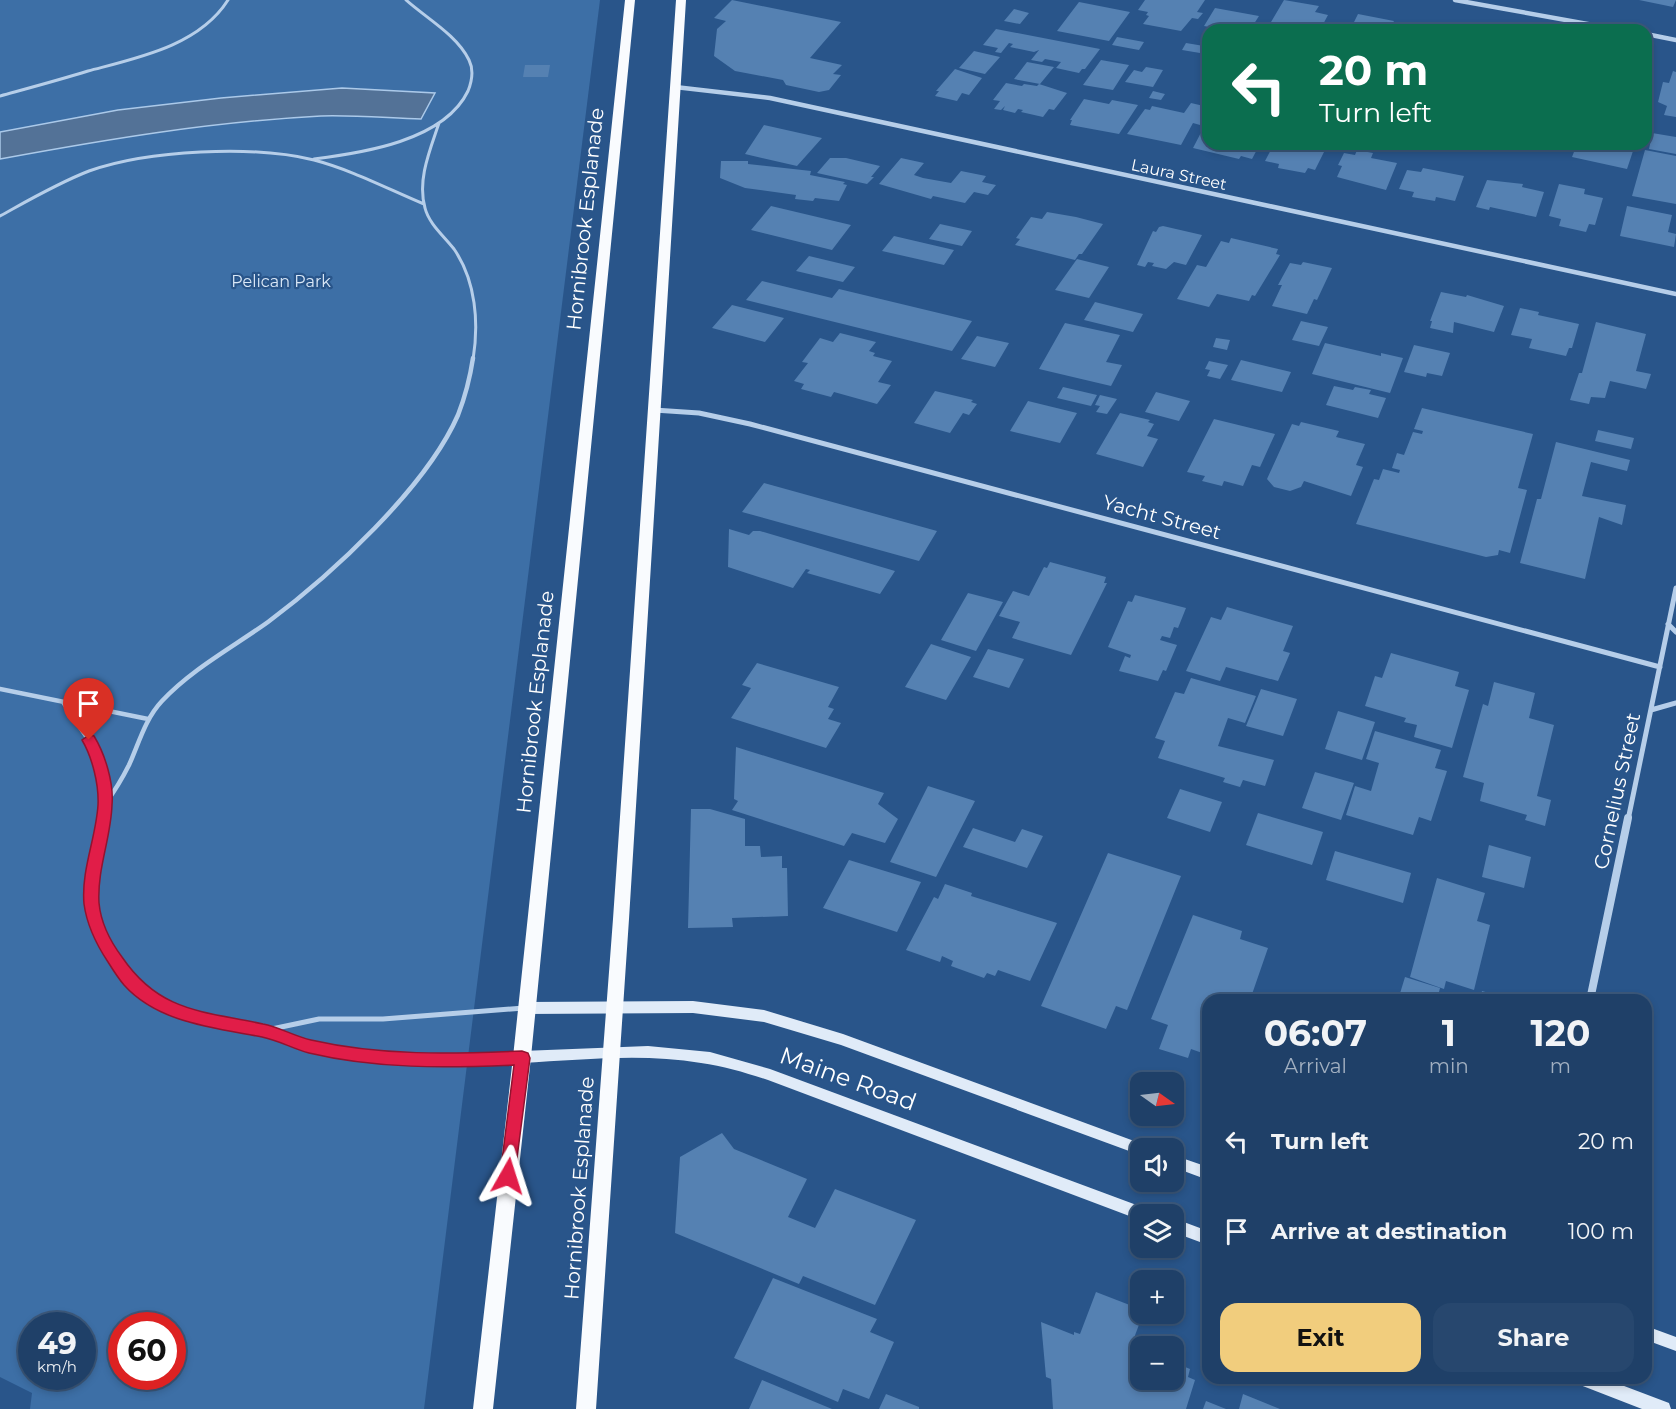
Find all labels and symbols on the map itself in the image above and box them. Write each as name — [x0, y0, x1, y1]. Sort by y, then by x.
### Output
street label: Hornibrook Esplanade — [561, 106, 609, 332]
street label: Laura Street — [1129, 155, 1229, 194]
park label: Pelican Park — [231, 272, 331, 291]
street label: Yacht Street — [1100, 490, 1224, 544]
street label: Hornibrook Esplanade — [511, 589, 559, 815]
pin — [63, 678, 114, 740]
street label: Cornelius Street — [1589, 711, 1645, 871]
street label: Maine Road — [776, 1040, 920, 1117]
north arrow — [1130, 1072, 1184, 1126]
street label: Hornibrook Esplanade — [559, 1076, 599, 1300]
position arrow — [476, 1144, 540, 1208]
speed limit sign: 60 — [108, 1312, 186, 1390]

